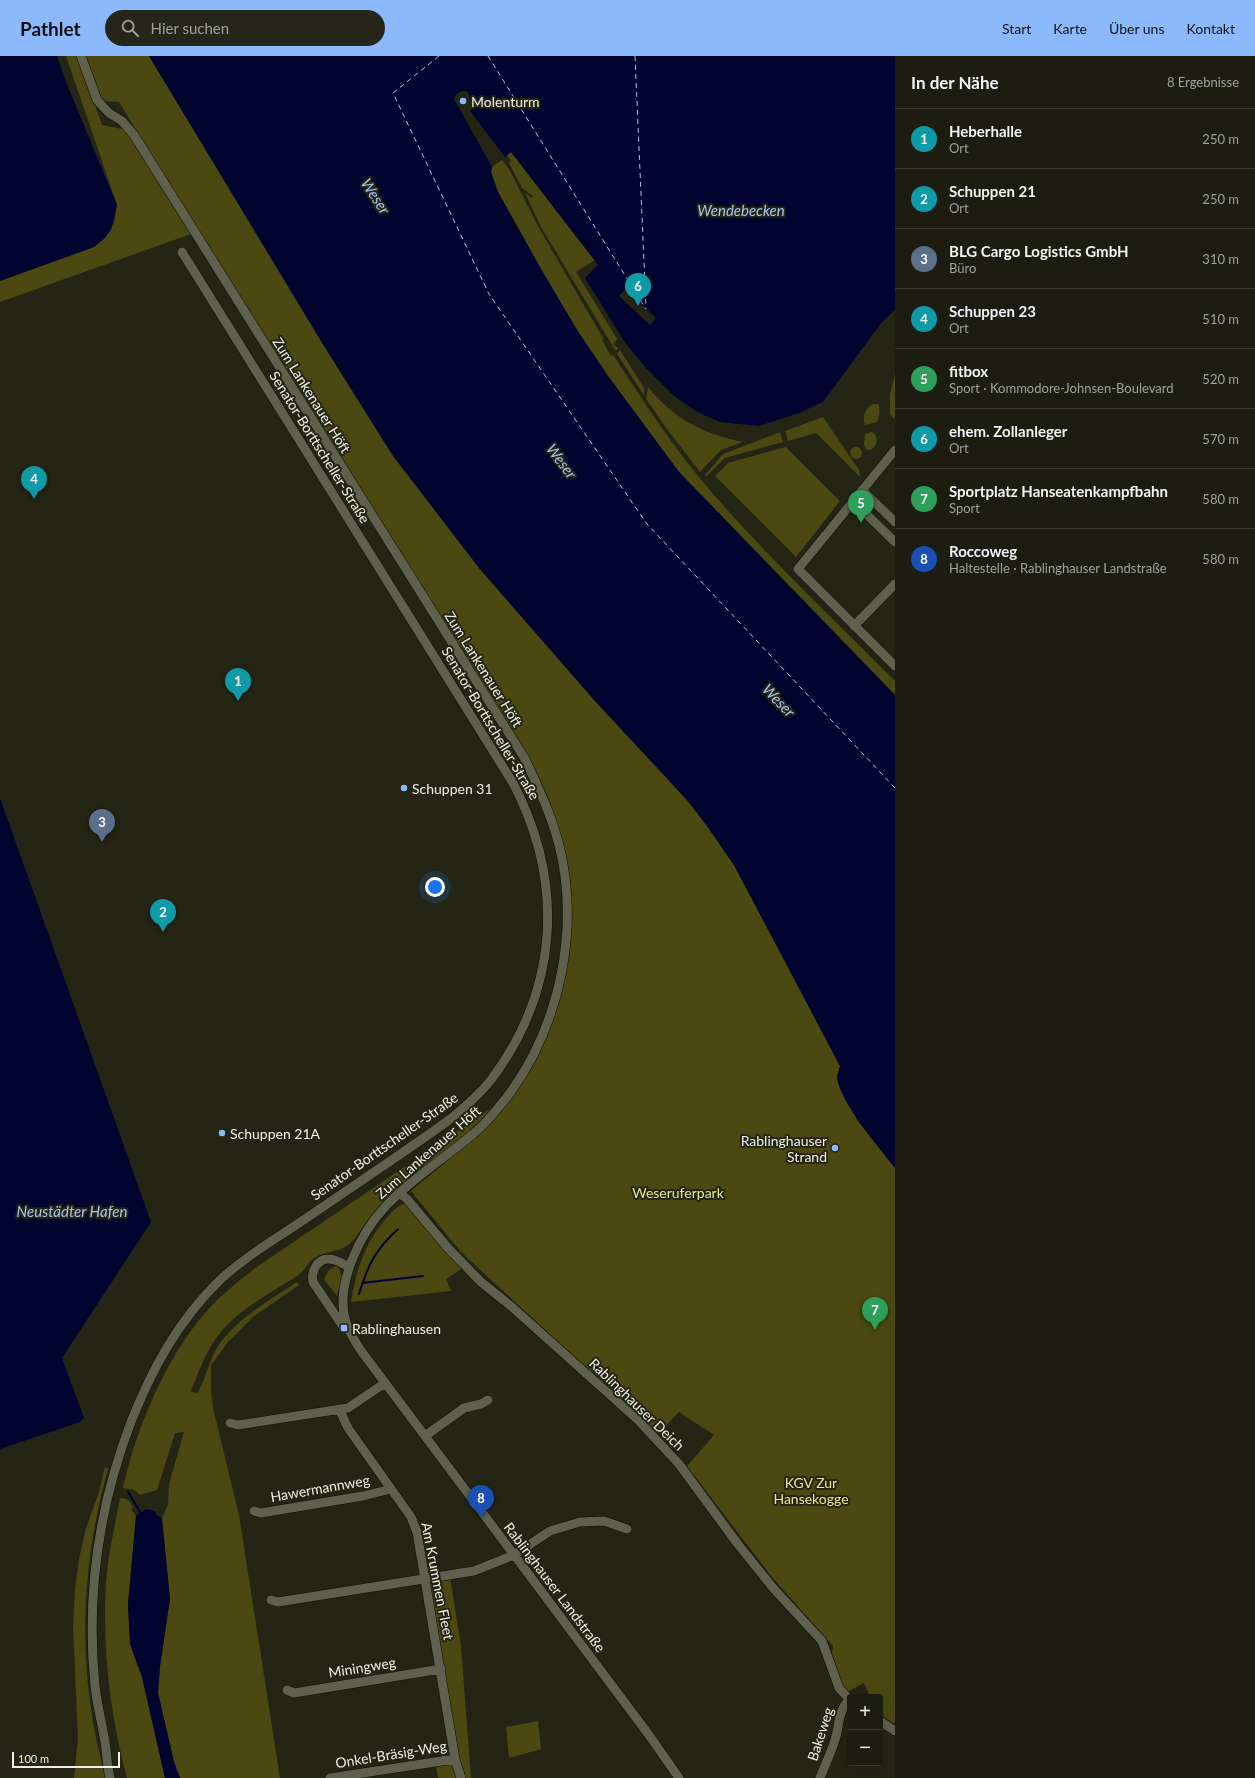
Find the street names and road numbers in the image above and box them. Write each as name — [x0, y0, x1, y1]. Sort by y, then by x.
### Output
street label: Zum Lankenauer Höft — [269, 334, 355, 456]
street label: Senator-Borttscheller-Straße — [266, 368, 374, 526]
street label: Zum Lankenauer Höft — [441, 608, 527, 730]
street label: Senator-Borttscheller-Straße — [438, 643, 544, 803]
street label: Senator-Borttscheller-Straße — [307, 1089, 461, 1203]
street label: Zum Lankenauer Höft — [372, 1102, 484, 1202]
street label: Rablinghauser Deich — [586, 1354, 688, 1454]
street label: Hawermannweg — [269, 1471, 371, 1505]
street label: Rablinghauser Landstraße — [501, 1519, 609, 1655]
street label: Am Krummen Fleet — [418, 1521, 458, 1641]
street label: Miningweg — [327, 1653, 397, 1681]
street label: Bakeweg — [803, 1705, 837, 1763]
street label: Onkel-Bräsig-Weg — [334, 1737, 448, 1771]

